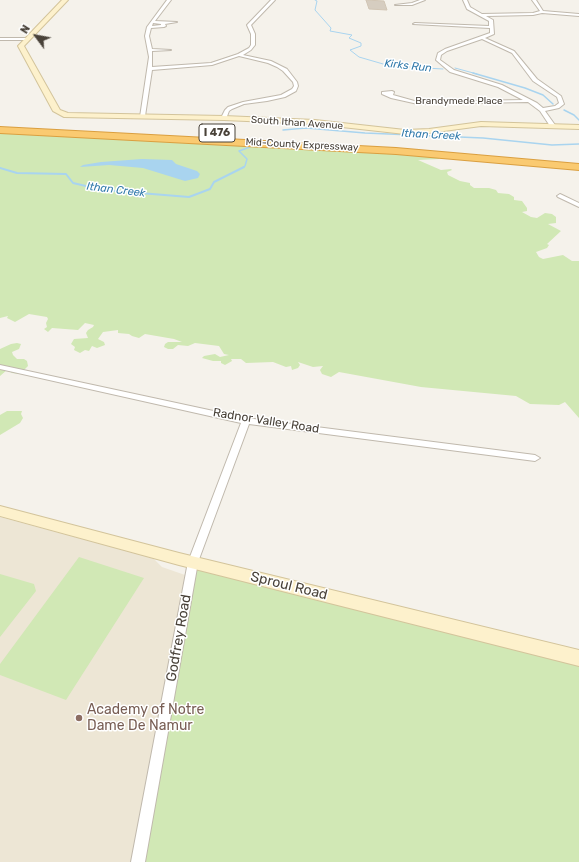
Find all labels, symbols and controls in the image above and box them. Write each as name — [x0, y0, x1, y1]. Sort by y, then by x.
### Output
north arrow — [16, 16, 56, 56]
text: N — [18, 23, 33, 36]
water label: Kirks Run — [384, 57, 432, 75]
street label: Brandymede Place — [415, 95, 503, 107]
street label: South Ithan Avenue — [251, 114, 343, 132]
road number: I 476 — [199, 124, 235, 142]
water label: Ithan Creek — [401, 127, 461, 143]
street label: Mid-County Expressway — [245, 136, 359, 154]
water label: Ithan Creek — [86, 180, 146, 200]
street label: Radnor Valley Road — [212, 405, 320, 437]
street label: Sproul Road — [249, 568, 329, 604]
street label: Godfrey Road — [163, 593, 195, 683]
place label: Academy of Notre Dame De Namur — [87, 702, 204, 734]
marker: Academy of Notre Dame De Namur — [74, 713, 84, 723]

